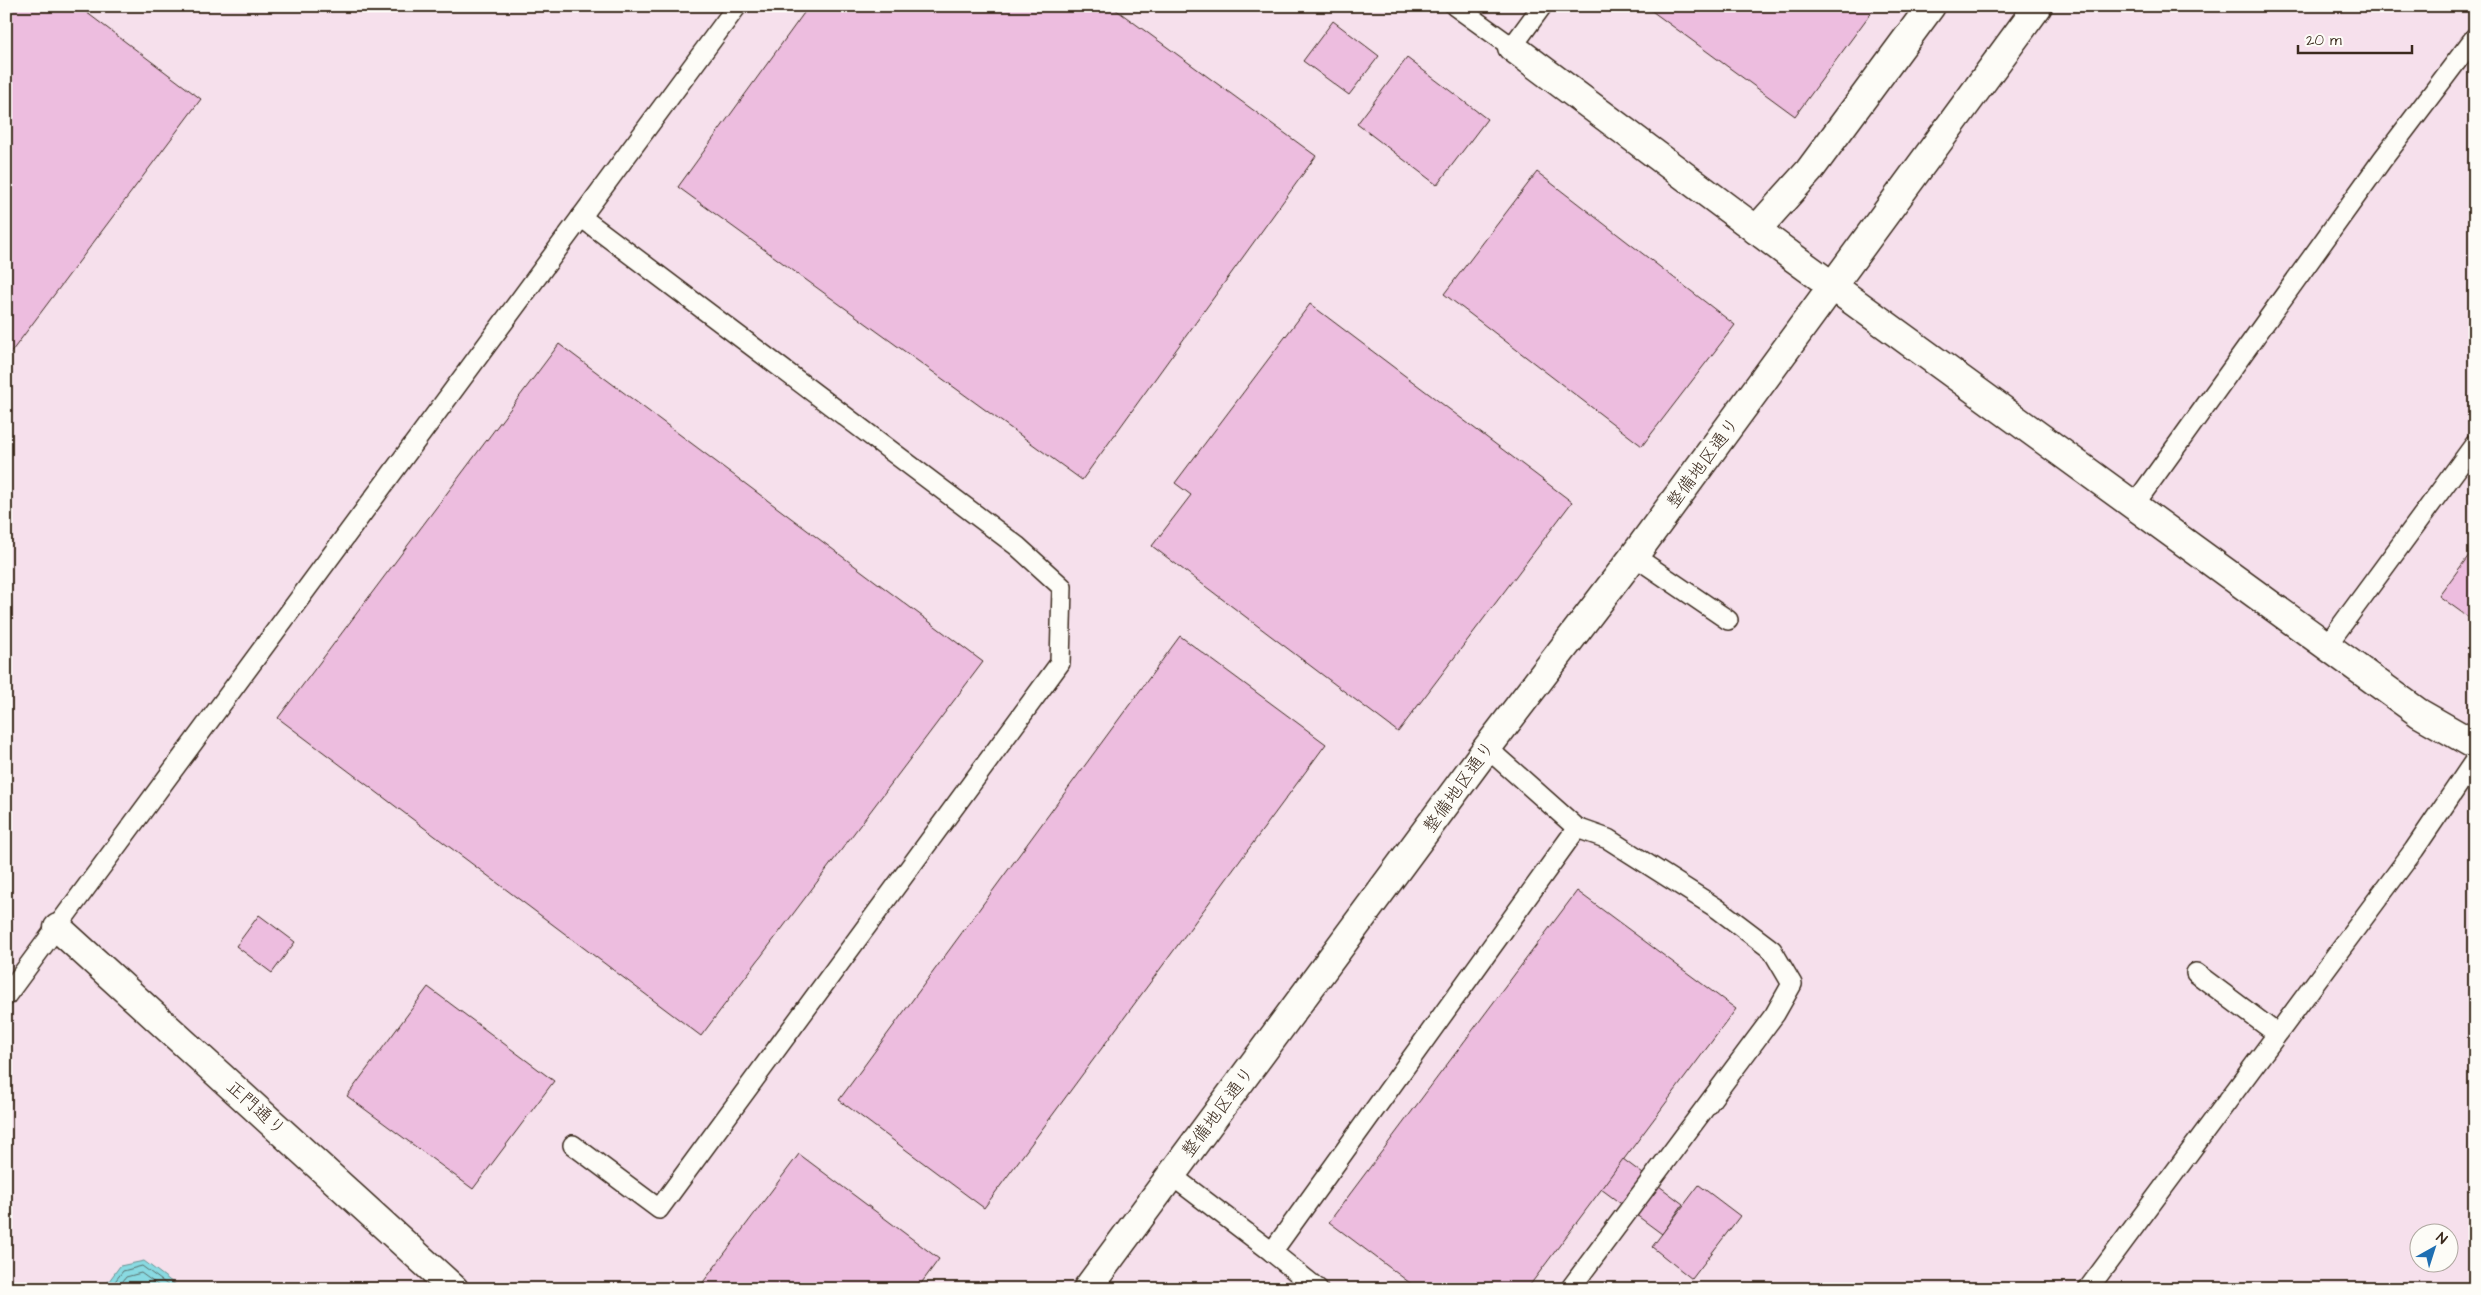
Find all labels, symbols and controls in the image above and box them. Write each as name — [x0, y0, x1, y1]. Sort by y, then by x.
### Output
scale bar — [2298, 22, 2412, 54]
text: 20 m — [2306, 30, 2342, 51]
street label: 整備地区通り — [1661, 412, 1745, 514]
street label: 整備地区通り — [1417, 736, 1501, 838]
street label: 整備地区通り — [1176, 1061, 1260, 1163]
street label: 正門通り — [221, 1075, 291, 1141]
north arrow — [2408, 1222, 2458, 1272]
text: N — [2432, 1228, 2451, 1249]

